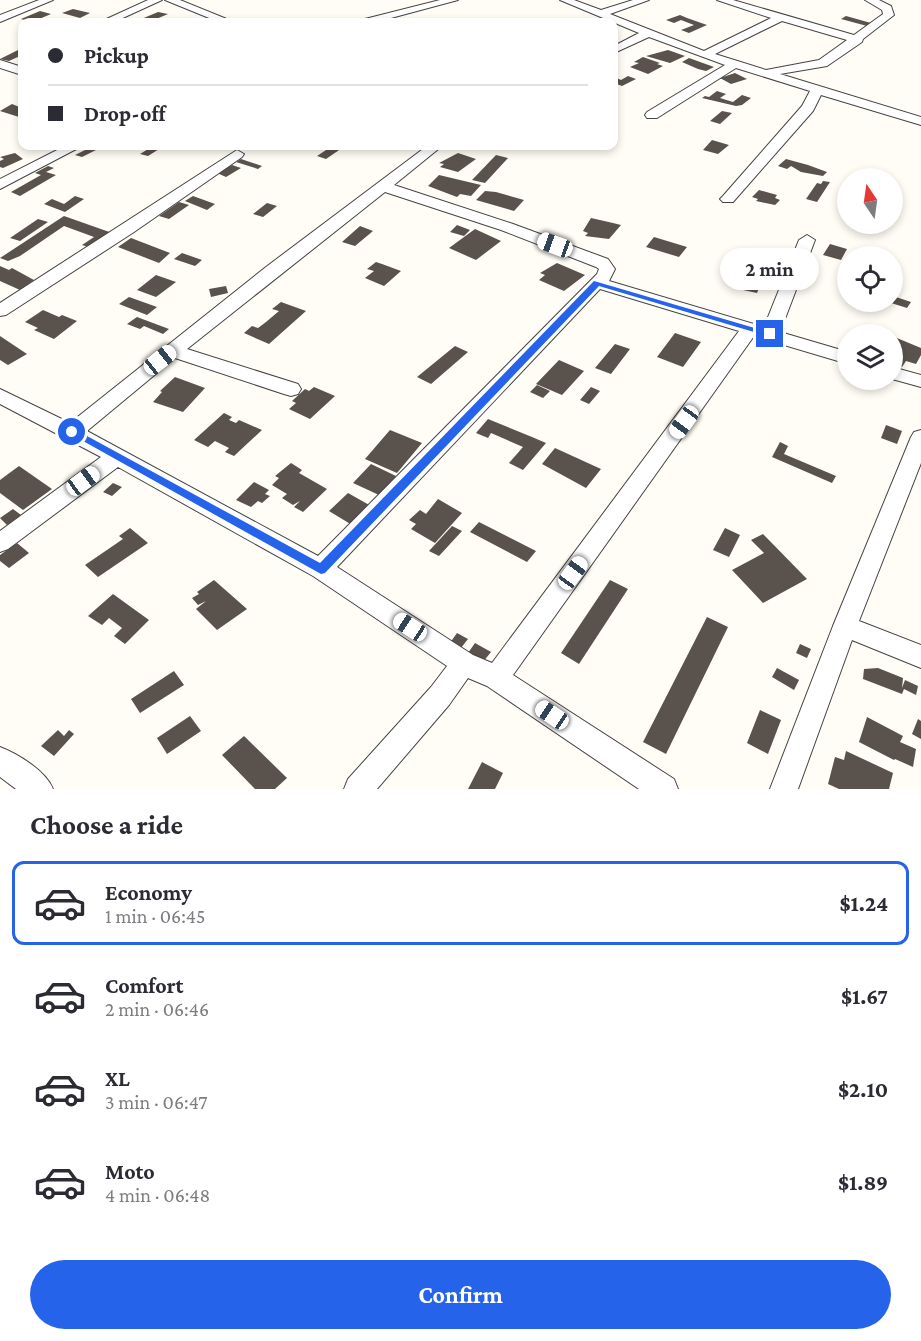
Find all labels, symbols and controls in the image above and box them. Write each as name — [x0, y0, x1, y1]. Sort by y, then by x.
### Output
text: Pickup — [84, 43, 149, 68]
text: Drop-off — [84, 101, 166, 126]
north arrow — [837, 168, 903, 234]
map controls — [837, 168, 903, 390]
car — [535, 230, 575, 260]
button: locate — [837, 246, 903, 312]
callout: 2 min — [720, 247, 820, 289]
text: 2 min — [745, 258, 794, 280]
route end — [756, 320, 783, 347]
button: layers — [837, 324, 903, 390]
car — [140, 342, 180, 378]
car — [666, 402, 702, 442]
route start — [58, 418, 85, 445]
car — [63, 463, 103, 499]
car — [555, 553, 591, 593]
car — [390, 610, 430, 644]
car — [532, 697, 572, 733]
text: Choose a ride — [30, 810, 183, 840]
icon: car — [33, 876, 87, 930]
text: Economy — [105, 880, 192, 905]
text: $1.24 — [840, 891, 888, 916]
text: 1 min · 06:45 — [105, 905, 205, 927]
icon: car — [33, 969, 87, 1023]
text: Comfort — [105, 973, 183, 998]
text: $1.67 — [841, 984, 888, 1009]
text: 2 min · 06:46 — [105, 998, 209, 1020]
icon: car — [33, 1062, 87, 1116]
text: XL — [105, 1066, 130, 1091]
text: $2.10 — [838, 1077, 888, 1102]
text: 3 min · 06:47 — [105, 1091, 208, 1113]
icon: car — [33, 1155, 87, 1209]
text: Moto — [105, 1159, 155, 1184]
text: $1.89 — [838, 1170, 888, 1195]
text: 4 min · 06:48 — [105, 1184, 210, 1206]
button: Confirm — [30, 1260, 891, 1329]

